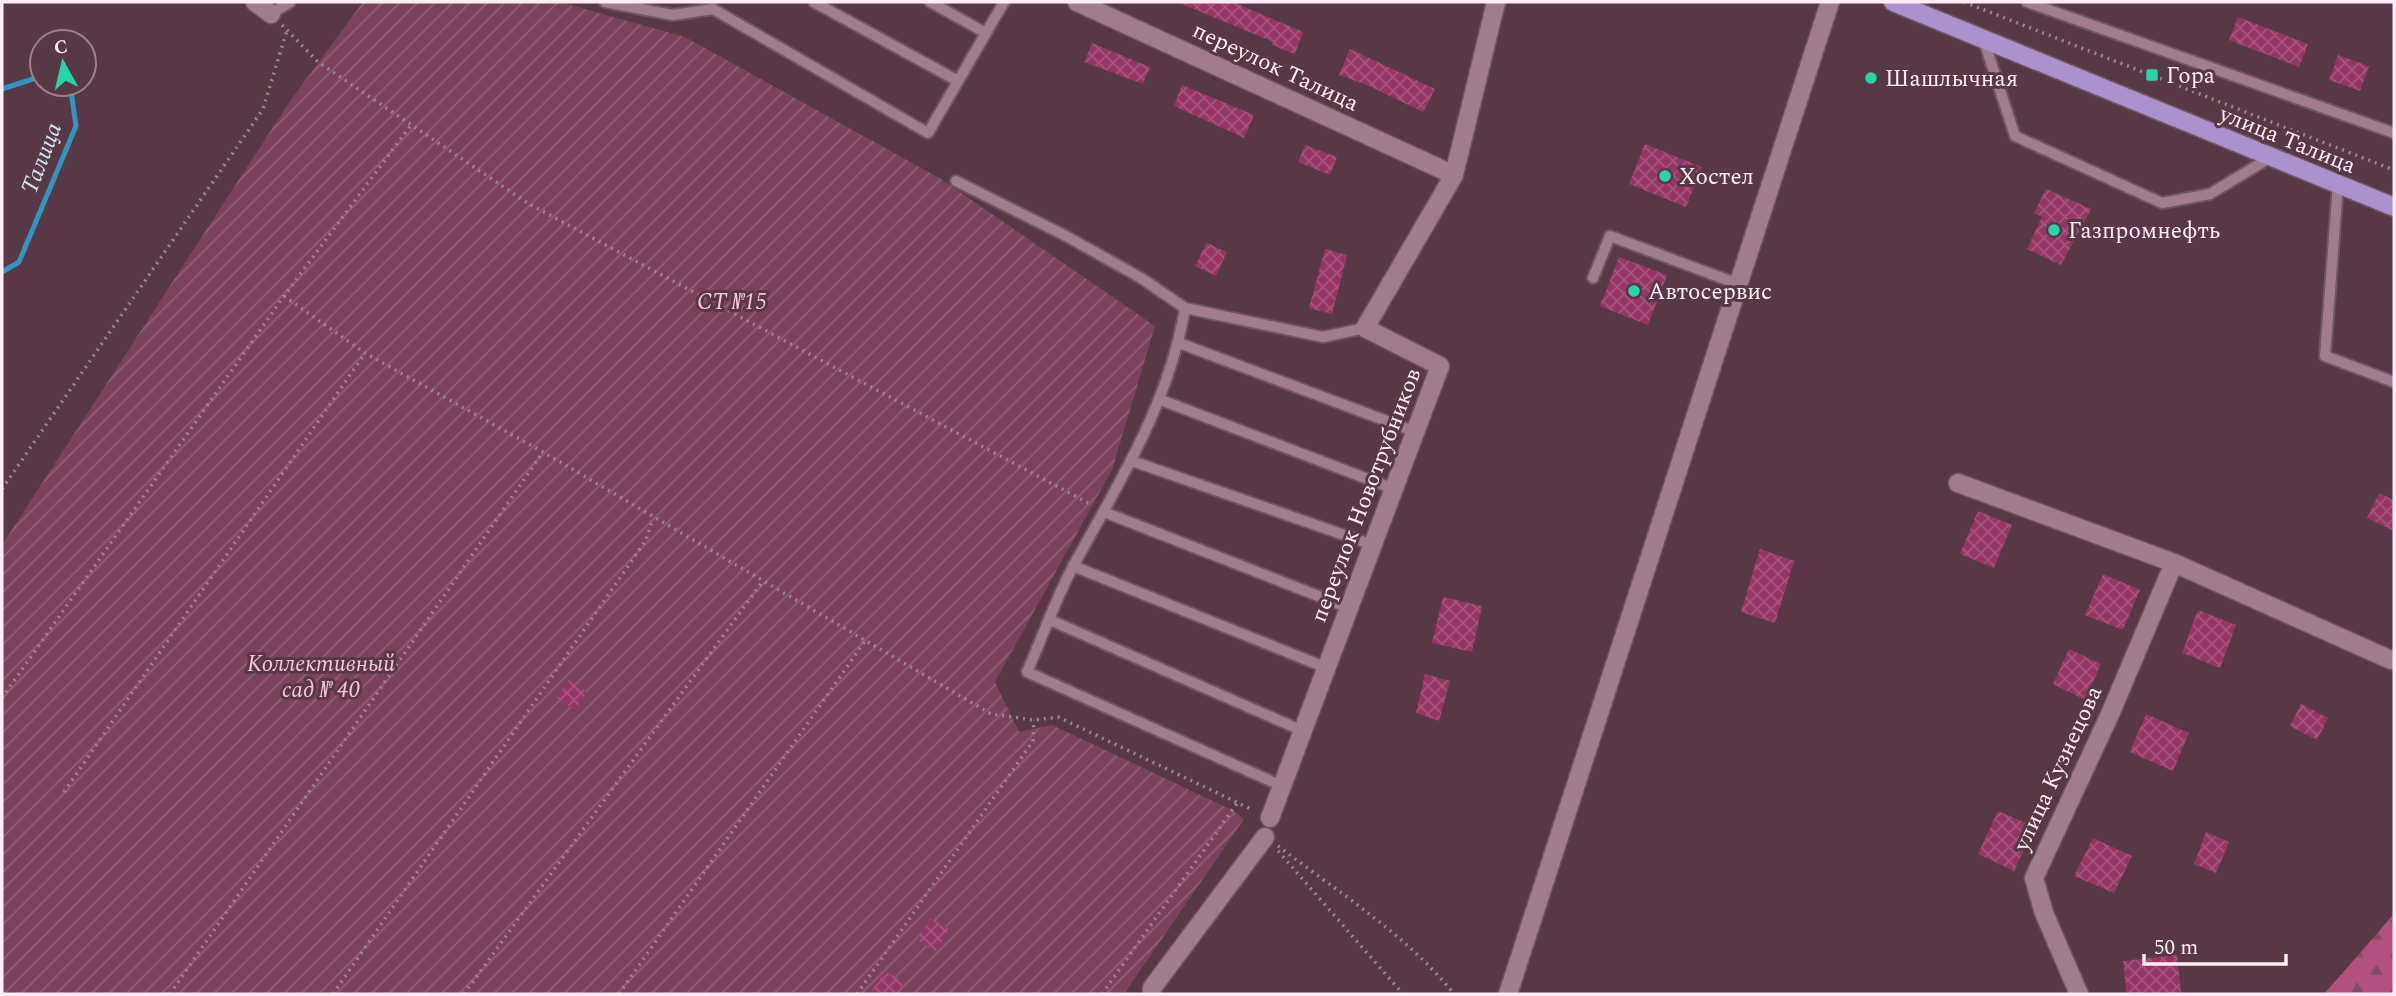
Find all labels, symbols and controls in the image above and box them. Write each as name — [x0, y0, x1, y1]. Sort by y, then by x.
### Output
street label: переулок Талица — [1186, 13, 1364, 121]
north arrow — [28, 28, 98, 98]
text: С — [52, 32, 70, 63]
place label: Гора — [2166, 59, 2215, 94]
place label: Шашлычная — [1885, 62, 2018, 97]
marker: Гора — [2144, 67, 2160, 83]
marker: Шашлычная — [1863, 70, 1879, 86]
street label: улица Талица — [2213, 97, 2361, 184]
water label: Талица — [12, 117, 72, 199]
place label: Хостел — [1679, 160, 1754, 195]
marker: Хостел — [1657, 168, 1673, 184]
place label: Газпромнефть — [2068, 214, 2220, 249]
marker: Газпромнефть — [2046, 222, 2062, 238]
place label: Автосервис — [1648, 275, 1772, 310]
marker: Автосервис — [1626, 283, 1642, 299]
park label: СТ №15 — [697, 285, 767, 320]
street label: переулок Новотрубников — [1302, 363, 1431, 628]
park label: Коллективный сад № 40 — [247, 647, 395, 708]
street label: улица Кузнецова — [2004, 680, 2112, 858]
scale bar — [2144, 922, 2286, 966]
text: 50 m — [2154, 932, 2198, 964]

